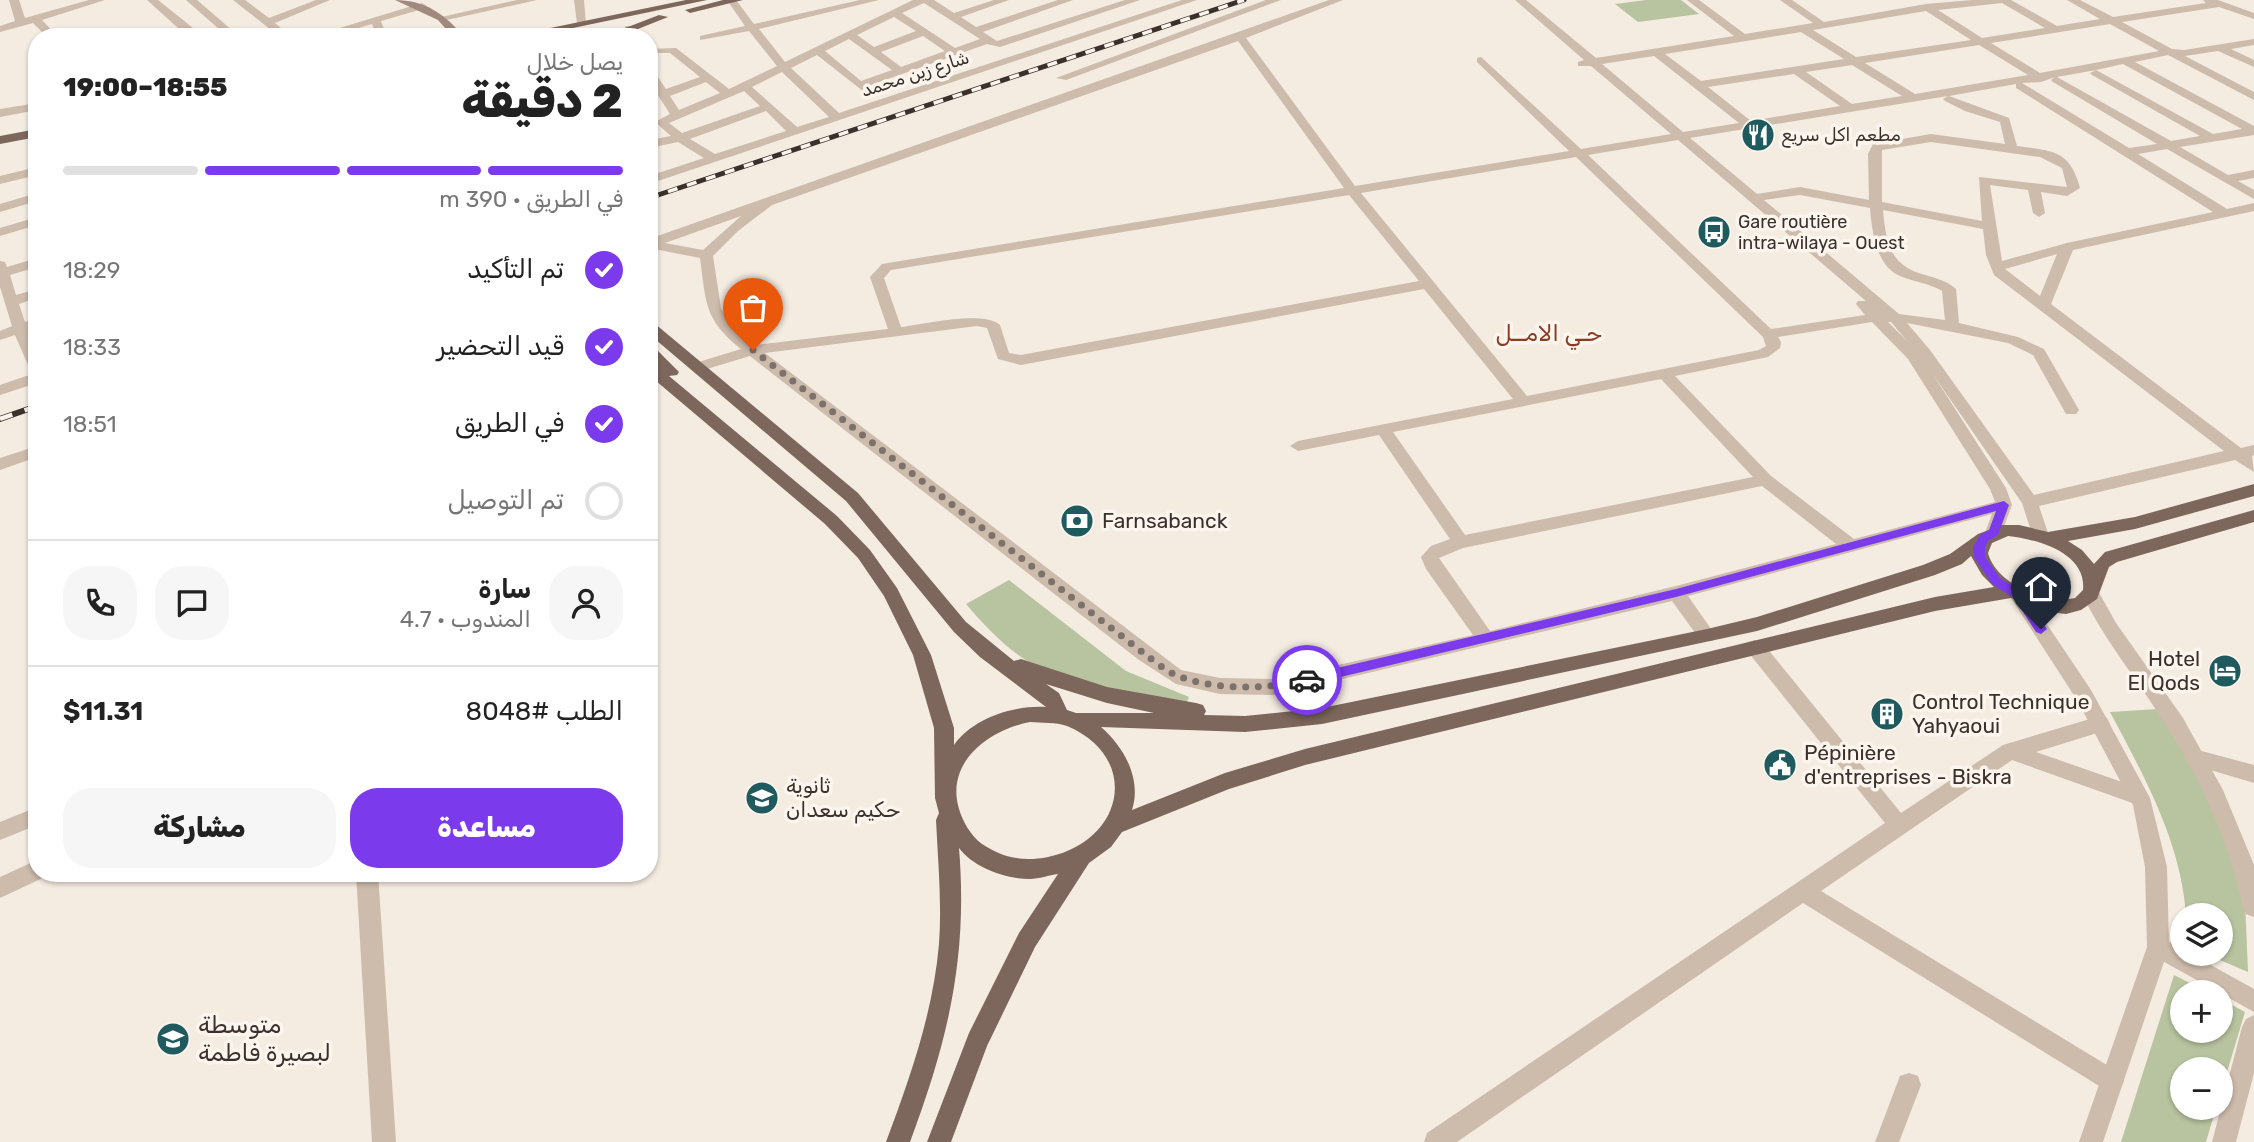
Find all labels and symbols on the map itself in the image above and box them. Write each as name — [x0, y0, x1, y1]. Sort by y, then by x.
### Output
street label: شارع زين محمد — [858, 46, 972, 103]
restaurant icon: مطعم اكل سريع — [1739, 116, 1777, 154]
place label: مطعم اكل سريع — [1782, 124, 1901, 148]
place label: Gare routière intra-wilaya - Ouest — [1738, 211, 1905, 254]
bus stop icon: Gare routière intra-wilaya - Ouest — [1695, 213, 1733, 251]
pin — [723, 278, 783, 350]
district label: حـي الامــل — [1496, 319, 1602, 350]
bank icon: Farnsabanck — [1058, 502, 1096, 540]
place label: Farnsabanck — [1102, 508, 1228, 533]
pin — [2011, 557, 2071, 629]
courier — [1272, 645, 1342, 715]
place label: Hotel El Qods — [2128, 646, 2200, 695]
hotel icon: Hotel El Qods — [2206, 652, 2244, 690]
place label: Control Technique Yahyaoui — [1912, 689, 2089, 738]
building icon: Control Technique Yahyaoui — [1868, 695, 1906, 733]
place label: Pépinière d'entreprises - Biskra — [1804, 740, 2012, 789]
public building icon: Pépinière d'entreprises - Biskra — [1761, 746, 1799, 784]
place label: ثانوية حكيم سعدان — [786, 773, 900, 824]
school or university icon: ثانوية حكيم سعدان — [743, 779, 781, 817]
place label: متوسطة لبصيرة فاطمة — [198, 1011, 331, 1067]
school or university icon: متوسطة لبصيرة فاطمة — [154, 1020, 192, 1058]

